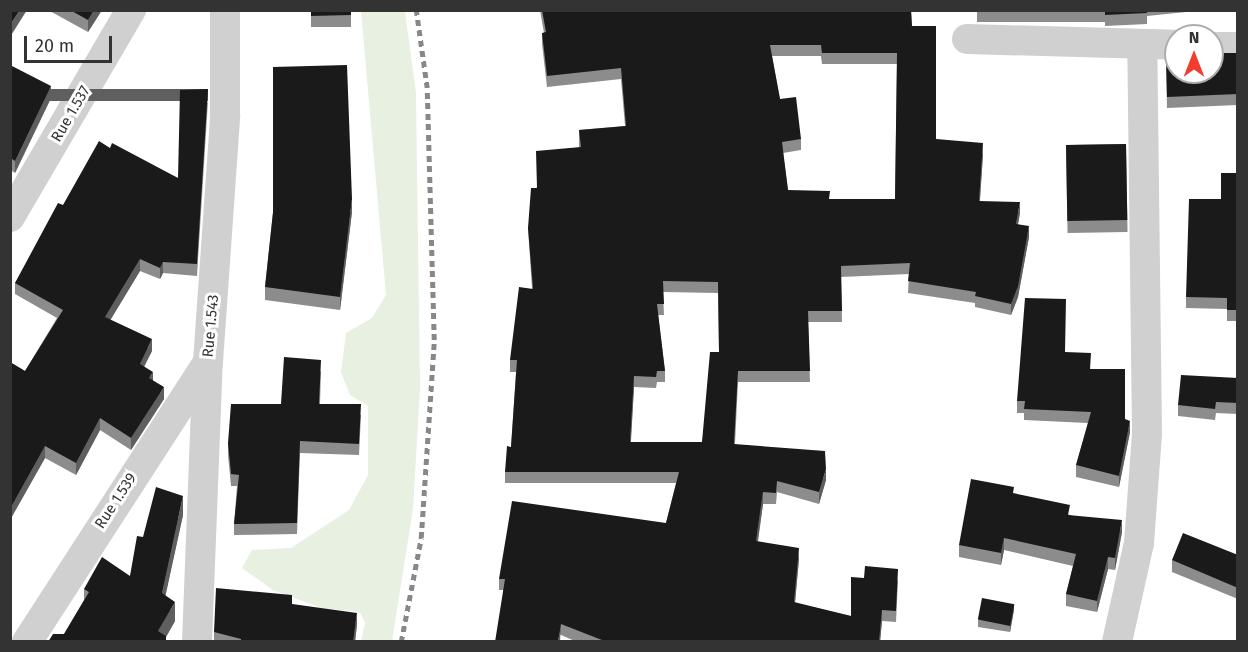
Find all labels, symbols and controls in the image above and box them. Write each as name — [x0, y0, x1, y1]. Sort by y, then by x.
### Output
scale bar — [27, 24, 116, 62]
north arrow — [1164, 24, 1224, 84]
text: N — [1189, 28, 1199, 47]
text: 20 m — [35, 35, 74, 57]
street label: Rue 1.537 — [48, 83, 94, 145]
street label: Rue 1.543 — [199, 294, 223, 358]
street label: Rue 1.539 — [91, 470, 141, 532]

